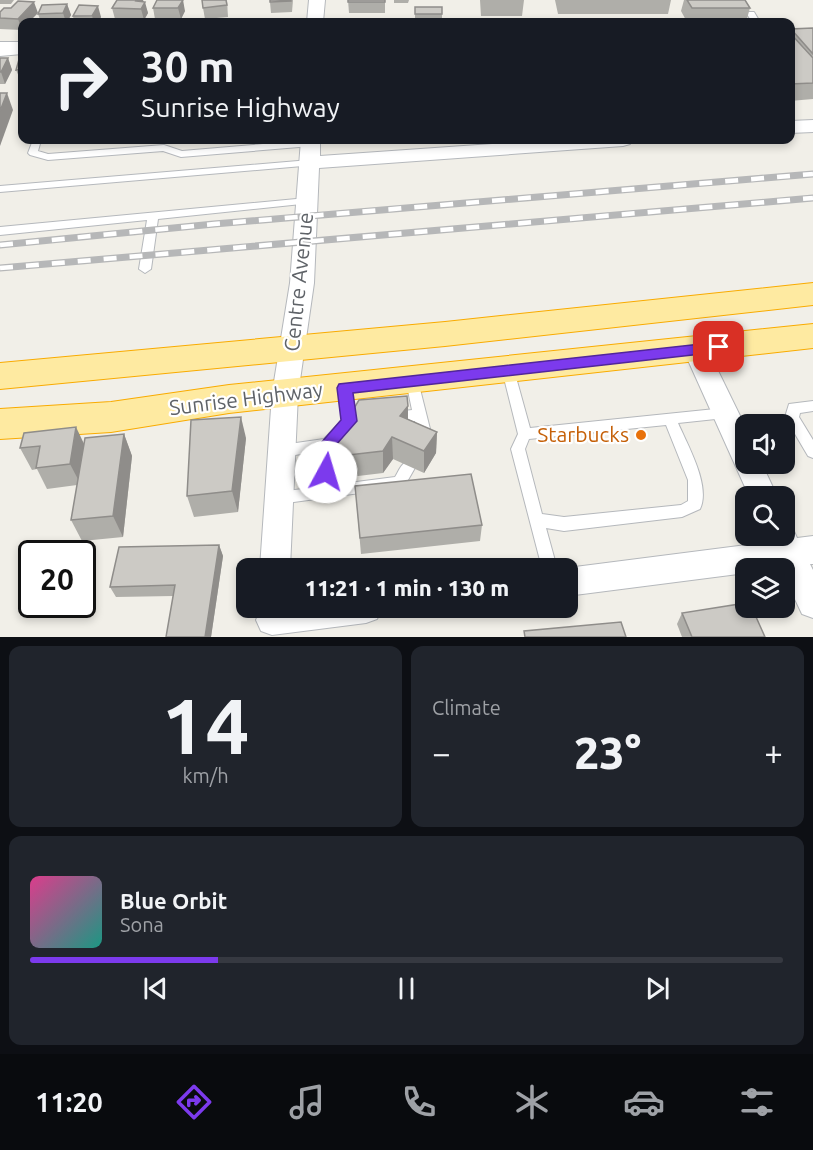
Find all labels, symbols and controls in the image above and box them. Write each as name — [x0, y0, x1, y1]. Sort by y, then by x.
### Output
icon: right — [42, 42, 120, 120]
text: 30 m — [141, 43, 235, 90]
text: Sunrise Highway — [141, 92, 340, 122]
street label: Centre Avenue — [279, 211, 317, 353]
pin — [693, 321, 744, 372]
icon: arrive — [702, 330, 735, 363]
street label: Sunrise Highway — [168, 377, 324, 419]
map controls — [735, 414, 795, 618]
button: sound — [735, 414, 795, 474]
place label: Starbucks — [537, 422, 629, 446]
marker: Starbucks — [634, 428, 648, 442]
position arrow — [294, 440, 358, 504]
button: search — [735, 486, 795, 546]
speed limit sign: 20 — [18, 540, 96, 618]
button: layers — [735, 558, 795, 618]
text: 11:21 · 1 min · 130 m — [305, 575, 509, 600]
text: 14 — [162, 681, 249, 769]
text: Climate — [432, 696, 501, 719]
text: 23° — [574, 727, 641, 778]
text: − — [432, 734, 451, 771]
text: + — [764, 734, 783, 771]
text: km/h — [182, 764, 229, 787]
text: Blue Orbit — [120, 888, 227, 913]
text: Sona — [120, 913, 164, 936]
icon: previous — [139, 972, 172, 1005]
icon: pause — [390, 972, 423, 1005]
icon: next — [641, 972, 674, 1005]
icon: directions — [173, 1081, 215, 1123]
icon: music — [286, 1081, 328, 1123]
icon: phone — [398, 1081, 440, 1123]
icon: climate — [511, 1081, 553, 1123]
icon: car — [623, 1081, 665, 1123]
icon: filters — [736, 1081, 778, 1123]
text: 11:20 — [35, 1087, 103, 1117]

